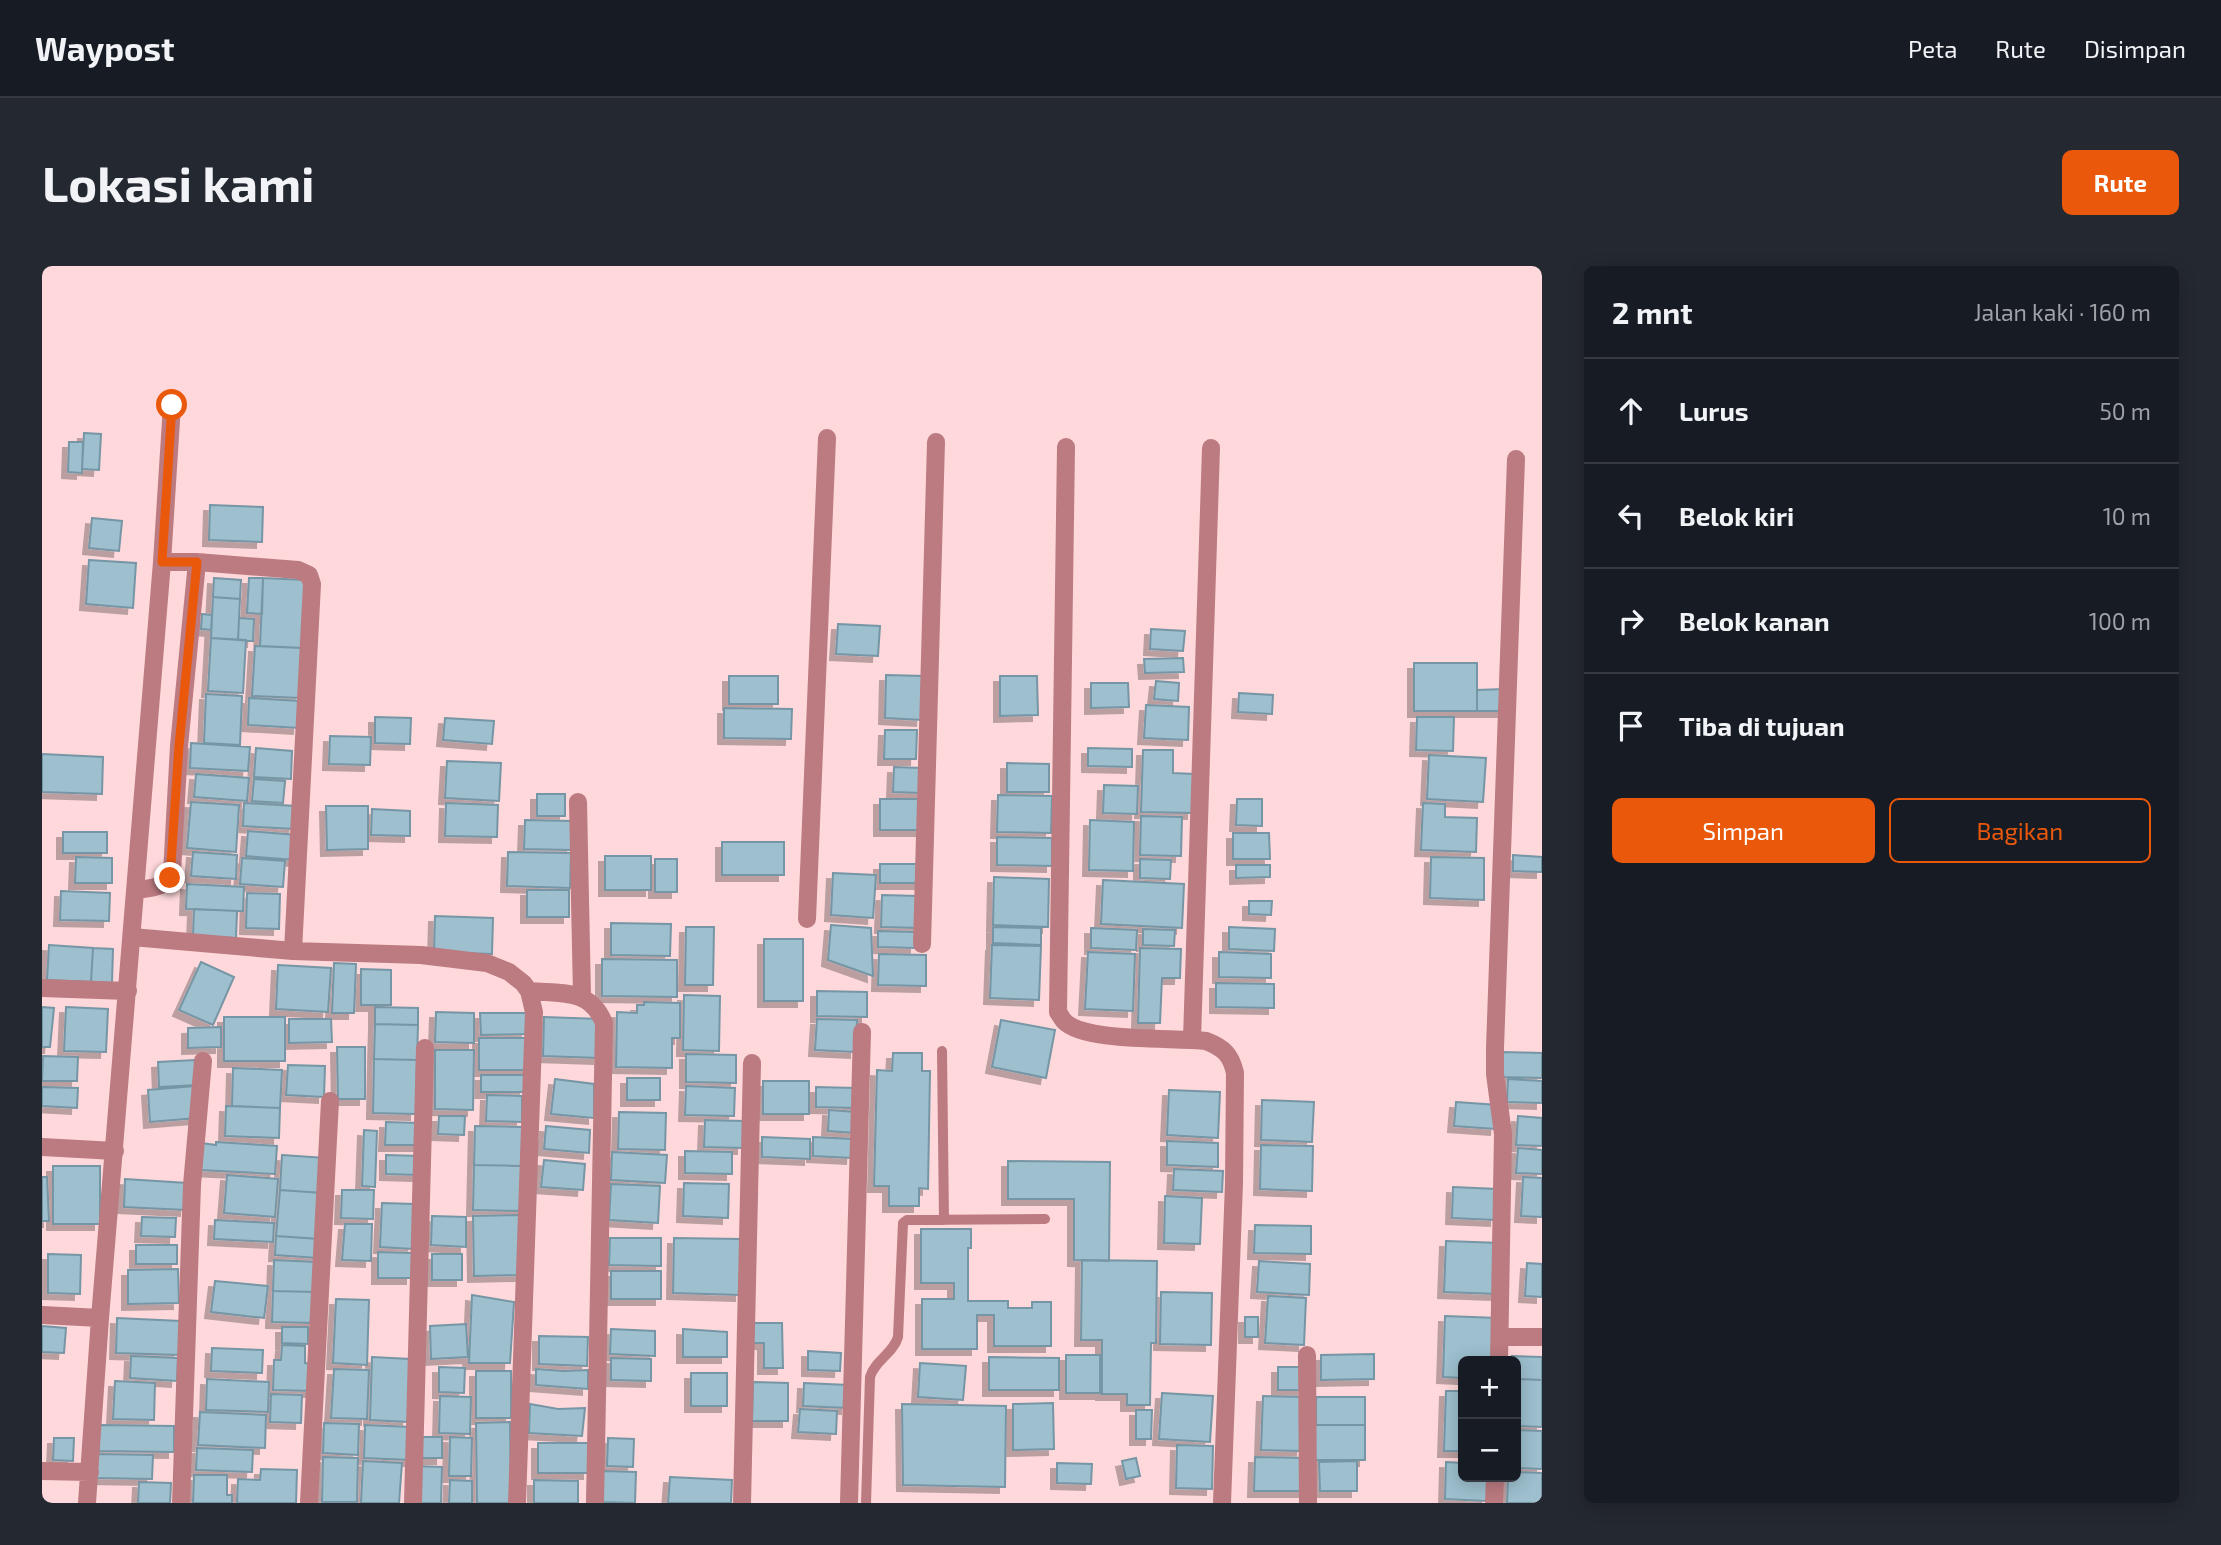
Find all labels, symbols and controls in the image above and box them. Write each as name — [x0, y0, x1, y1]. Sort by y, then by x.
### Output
text: Waypost — [35, 28, 174, 68]
text: Peta — [1908, 34, 1957, 63]
text: Rute — [1995, 34, 2046, 63]
text: Disimpan — [2084, 34, 2186, 63]
button: Rute — [2062, 150, 2179, 215]
text: Lokasi kami — [42, 153, 315, 212]
text: 2 mnt — [1612, 294, 1693, 330]
text: Jalan kaki · 160 m — [1974, 298, 2151, 326]
route start — [156, 389, 187, 420]
icon: ahead — [1612, 392, 1650, 430]
text: Lurus — [1679, 395, 1749, 426]
text: 50 m — [2100, 397, 2151, 425]
icon: left — [1612, 497, 1650, 535]
text: Belok kiri — [1679, 500, 1794, 531]
text: 10 m — [2103, 502, 2151, 530]
icon: right — [1612, 602, 1650, 640]
text: Belok kanan — [1679, 605, 1830, 636]
text: 100 m — [2089, 607, 2151, 635]
icon: arrive — [1612, 707, 1650, 745]
text: Tiba di tujuan — [1679, 710, 1845, 741]
button: Simpan — [1612, 798, 1875, 863]
button: Bagikan — [1889, 798, 2151, 863]
route end — [154, 862, 185, 893]
map controls — [1458, 1356, 1521, 1482]
button: + — [1458, 1356, 1521, 1419]
button: − — [1458, 1419, 1521, 1482]

